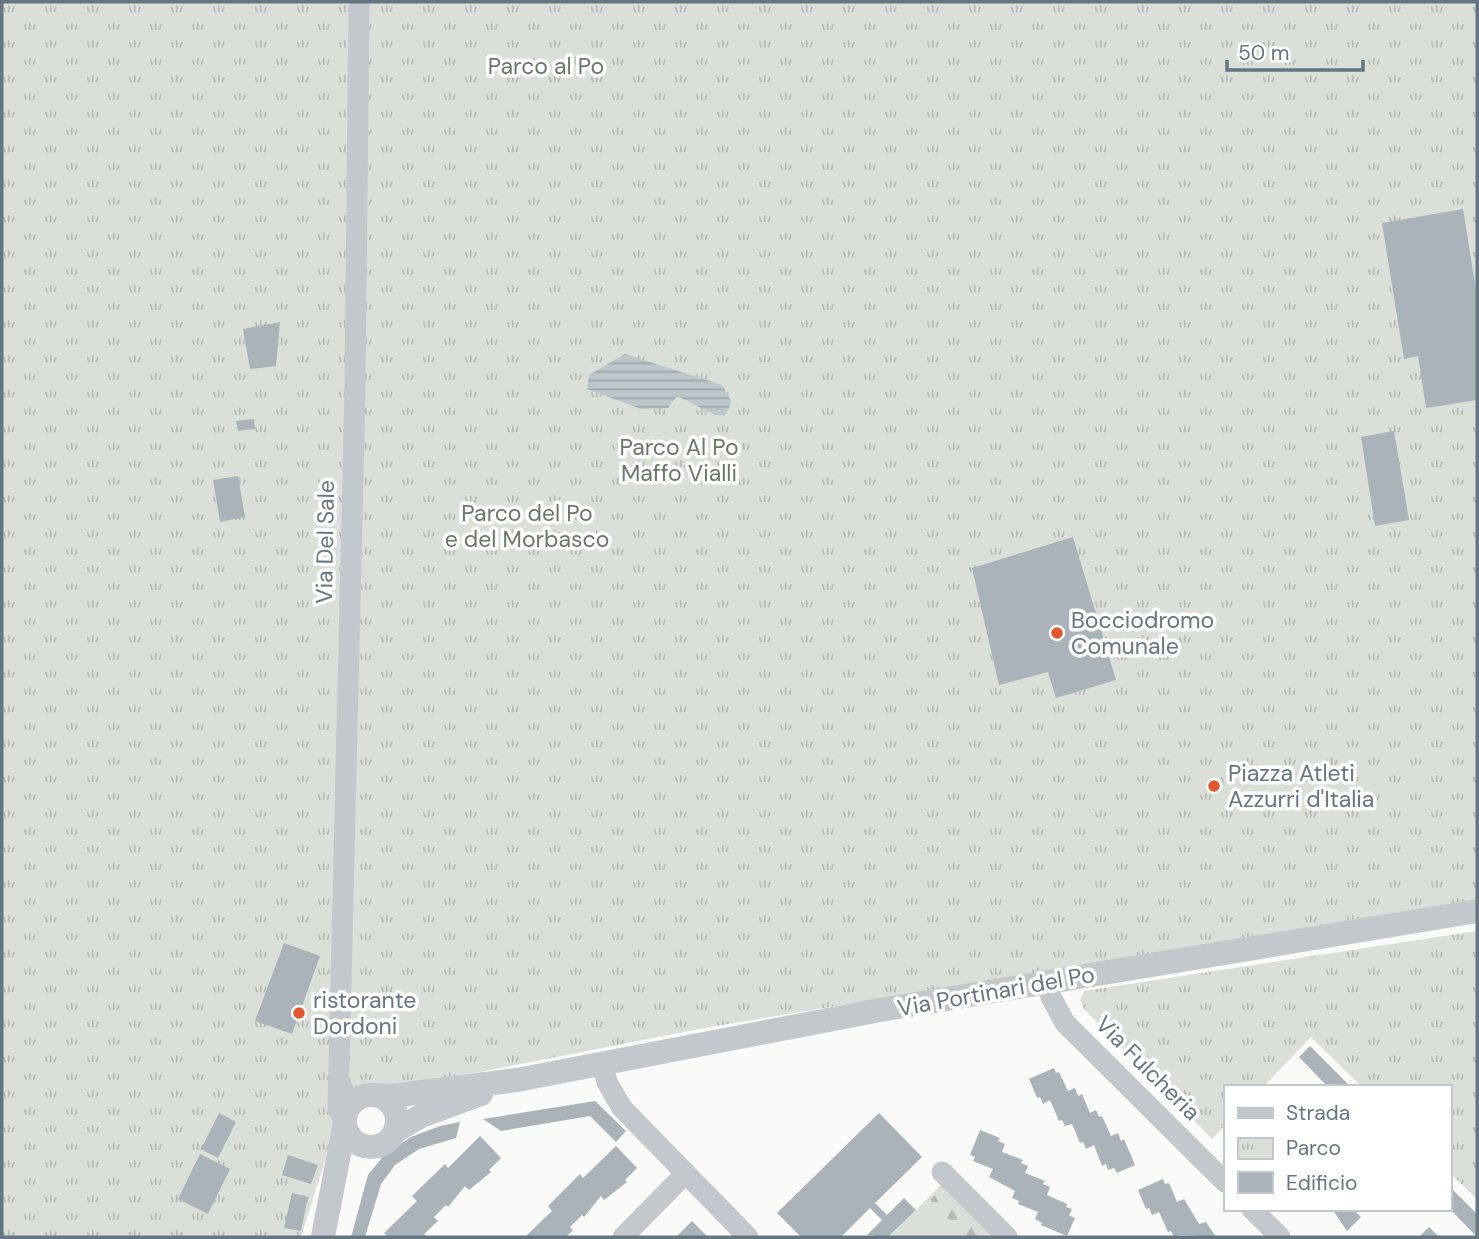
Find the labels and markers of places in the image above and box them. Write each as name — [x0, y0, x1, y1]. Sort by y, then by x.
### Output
place label: Bocciodromo Comunale — [1071, 605, 1214, 661]
marker: Bocciodromo Comunale — [1049, 625, 1065, 641]
place label: Piazza Atleti Azzurri d'Italia — [1228, 758, 1374, 814]
marker: Piazza Atleti Azzurri d'Italia — [1206, 778, 1222, 794]
place label: ristorante Dordoni — [313, 985, 416, 1041]
marker: ristorante Dordoni — [291, 1005, 307, 1021]

